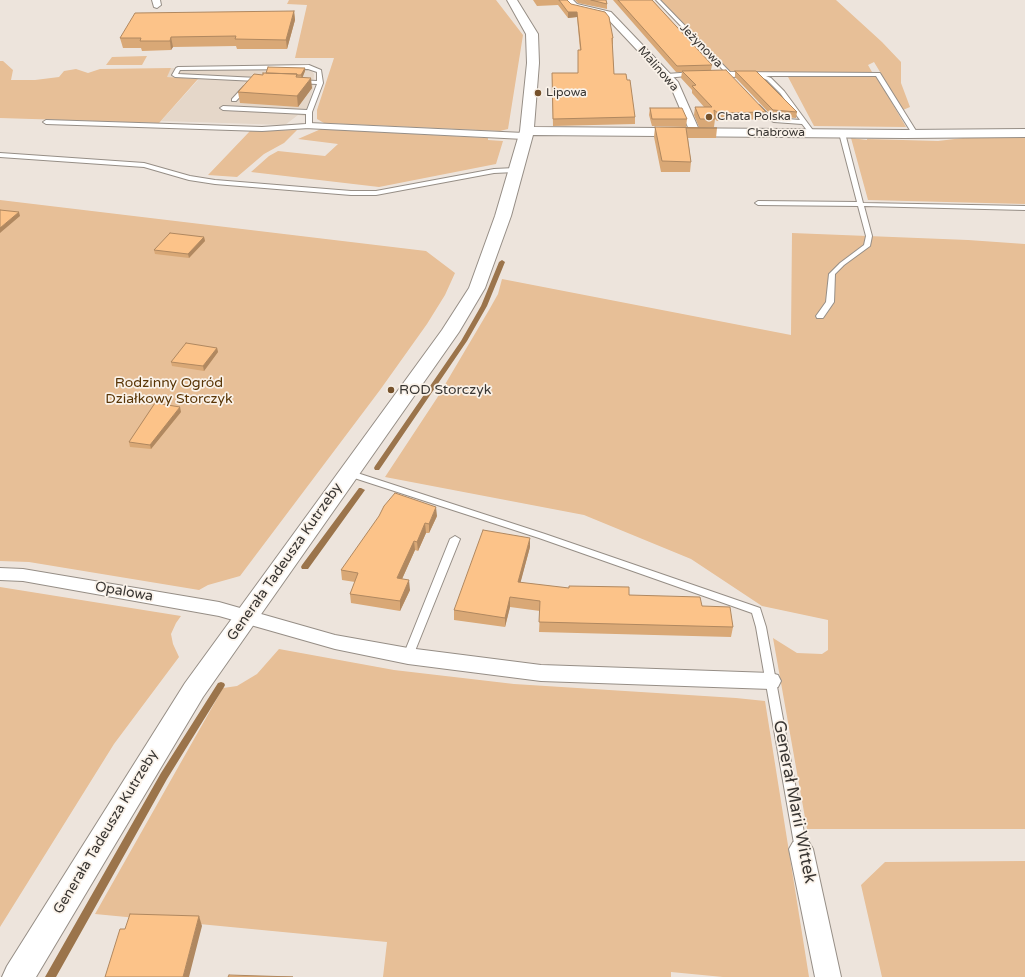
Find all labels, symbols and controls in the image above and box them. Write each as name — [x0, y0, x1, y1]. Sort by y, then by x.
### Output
street label: Jeżynowa — [677, 21, 725, 71]
street label: Malinowa — [635, 44, 681, 94]
place label: Lipowa — [546, 86, 587, 100]
marker: Lipowa — [533, 88, 543, 98]
place label: Chata Polska — [717, 110, 791, 124]
marker: Chata Polska — [704, 112, 714, 122]
street label: Chabrowa — [747, 126, 805, 140]
park label: Rodzinny Ogród Działkowy Storczyk — [105, 375, 233, 408]
place label: ROD Storczyk — [399, 382, 491, 398]
marker: ROD Storczyk — [386, 385, 396, 395]
street label: Generała Tadeusza Kutrzeby — [224, 480, 346, 644]
street label: Opalowa — [94, 579, 154, 605]
street label: Generał Marii Wittek — [768, 719, 820, 885]
street label: Generała Tadeusza Kutrzeby — [50, 747, 162, 917]

